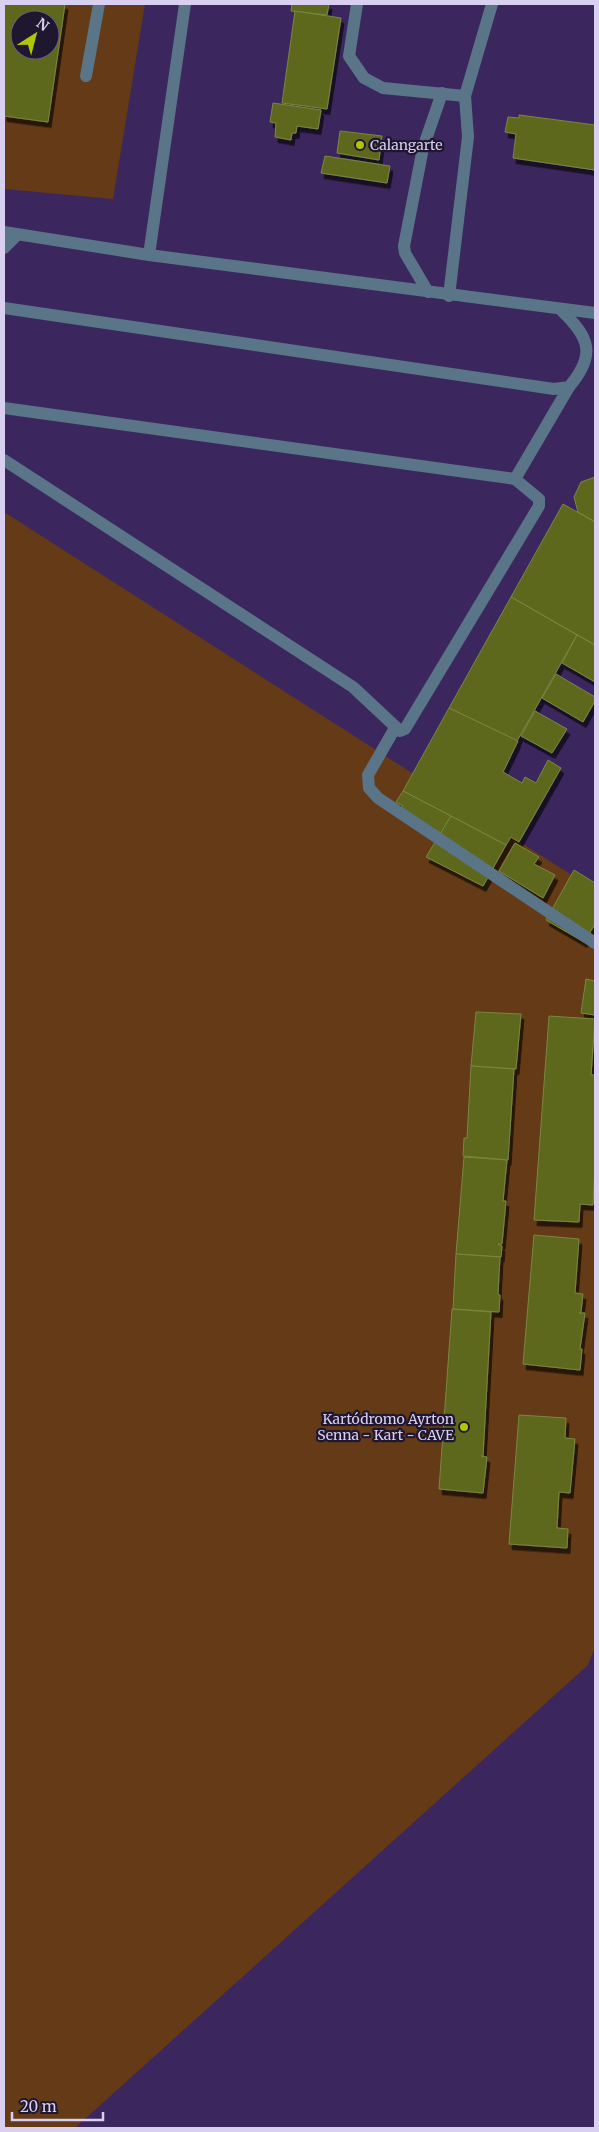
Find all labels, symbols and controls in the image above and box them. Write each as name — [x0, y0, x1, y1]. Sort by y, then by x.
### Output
north arrow — [10, 10, 60, 60]
text: N — [33, 14, 52, 35]
place label: Calangarte — [370, 136, 443, 154]
marker: Calangarte — [354, 139, 366, 151]
place label: Kartódromo Ayrton Senna - Kart - CAVE — [317, 1410, 454, 1444]
marker: Kartódromo Ayrton Senna - Kart - CAVE — [458, 1421, 470, 1433]
scale bar — [12, 2090, 104, 2122]
text: 20 m — [20, 2097, 57, 2116]

